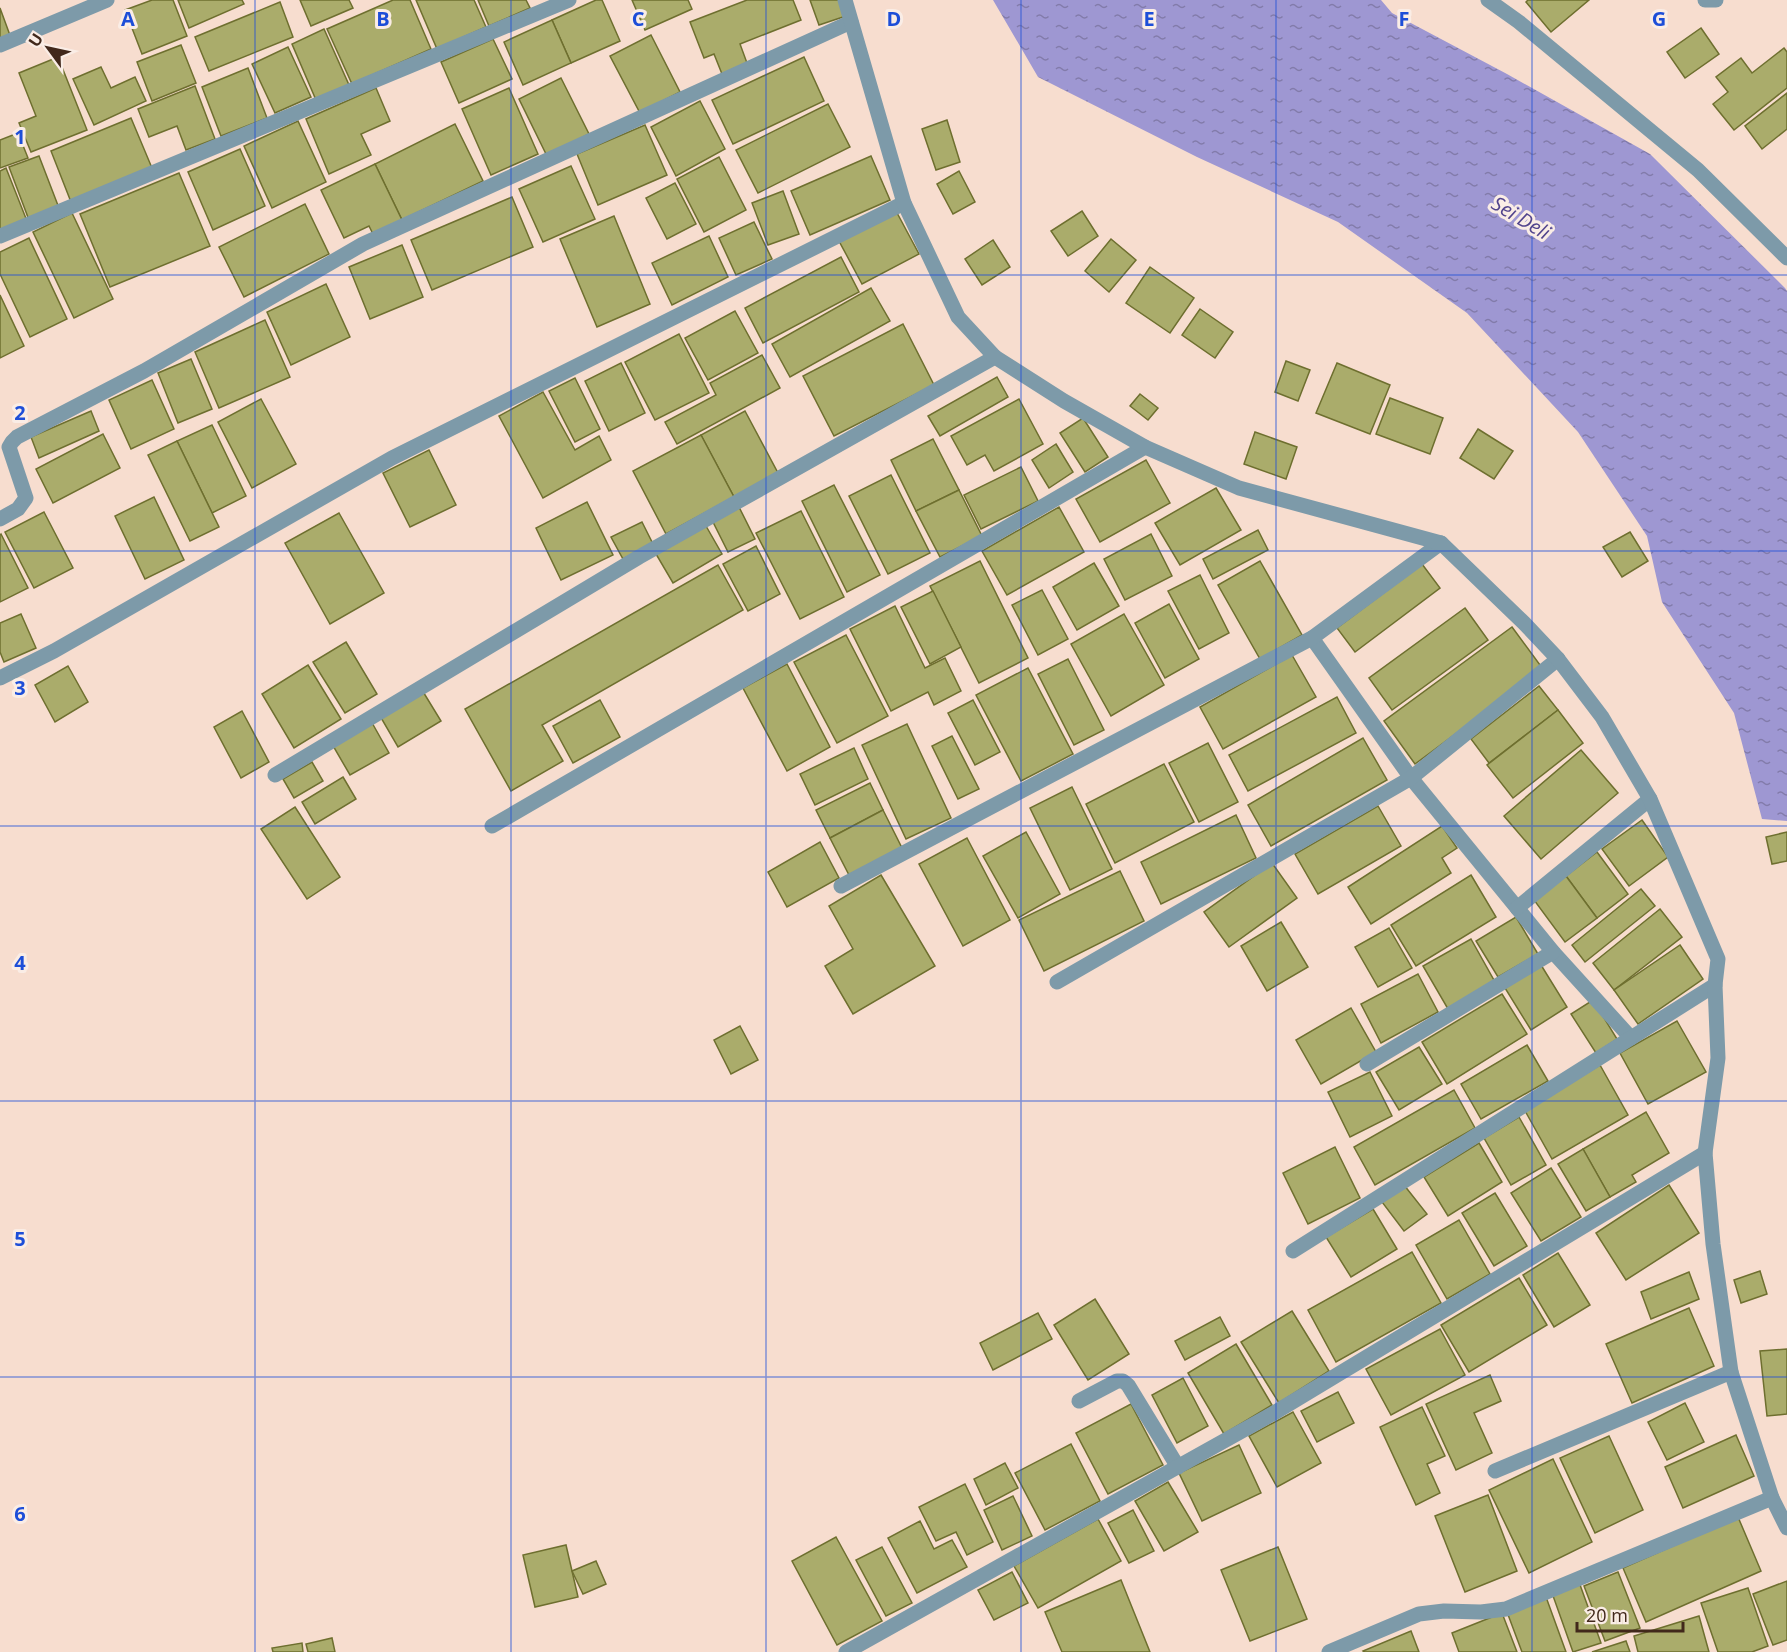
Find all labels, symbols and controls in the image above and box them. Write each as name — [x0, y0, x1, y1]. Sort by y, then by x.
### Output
text: A — [121, 5, 135, 32]
text: B — [376, 5, 390, 32]
text: C — [632, 5, 645, 32]
text: D — [887, 5, 901, 32]
text: E — [1143, 5, 1155, 32]
text: F — [1399, 5, 1409, 32]
text: G — [1652, 5, 1666, 32]
north arrow — [18, 18, 78, 78]
text: U — [23, 29, 48, 51]
text: 1 — [14, 123, 26, 150]
water label: Sei Deli — [1487, 190, 1556, 246]
text: 2 — [14, 399, 26, 426]
text: 3 — [14, 674, 26, 701]
text: 4 — [14, 949, 26, 976]
text: 5 — [14, 1225, 26, 1252]
text: 6 — [14, 1500, 26, 1527]
scale bar — [1577, 1595, 1684, 1633]
text: 20 m — [1586, 1603, 1628, 1627]

